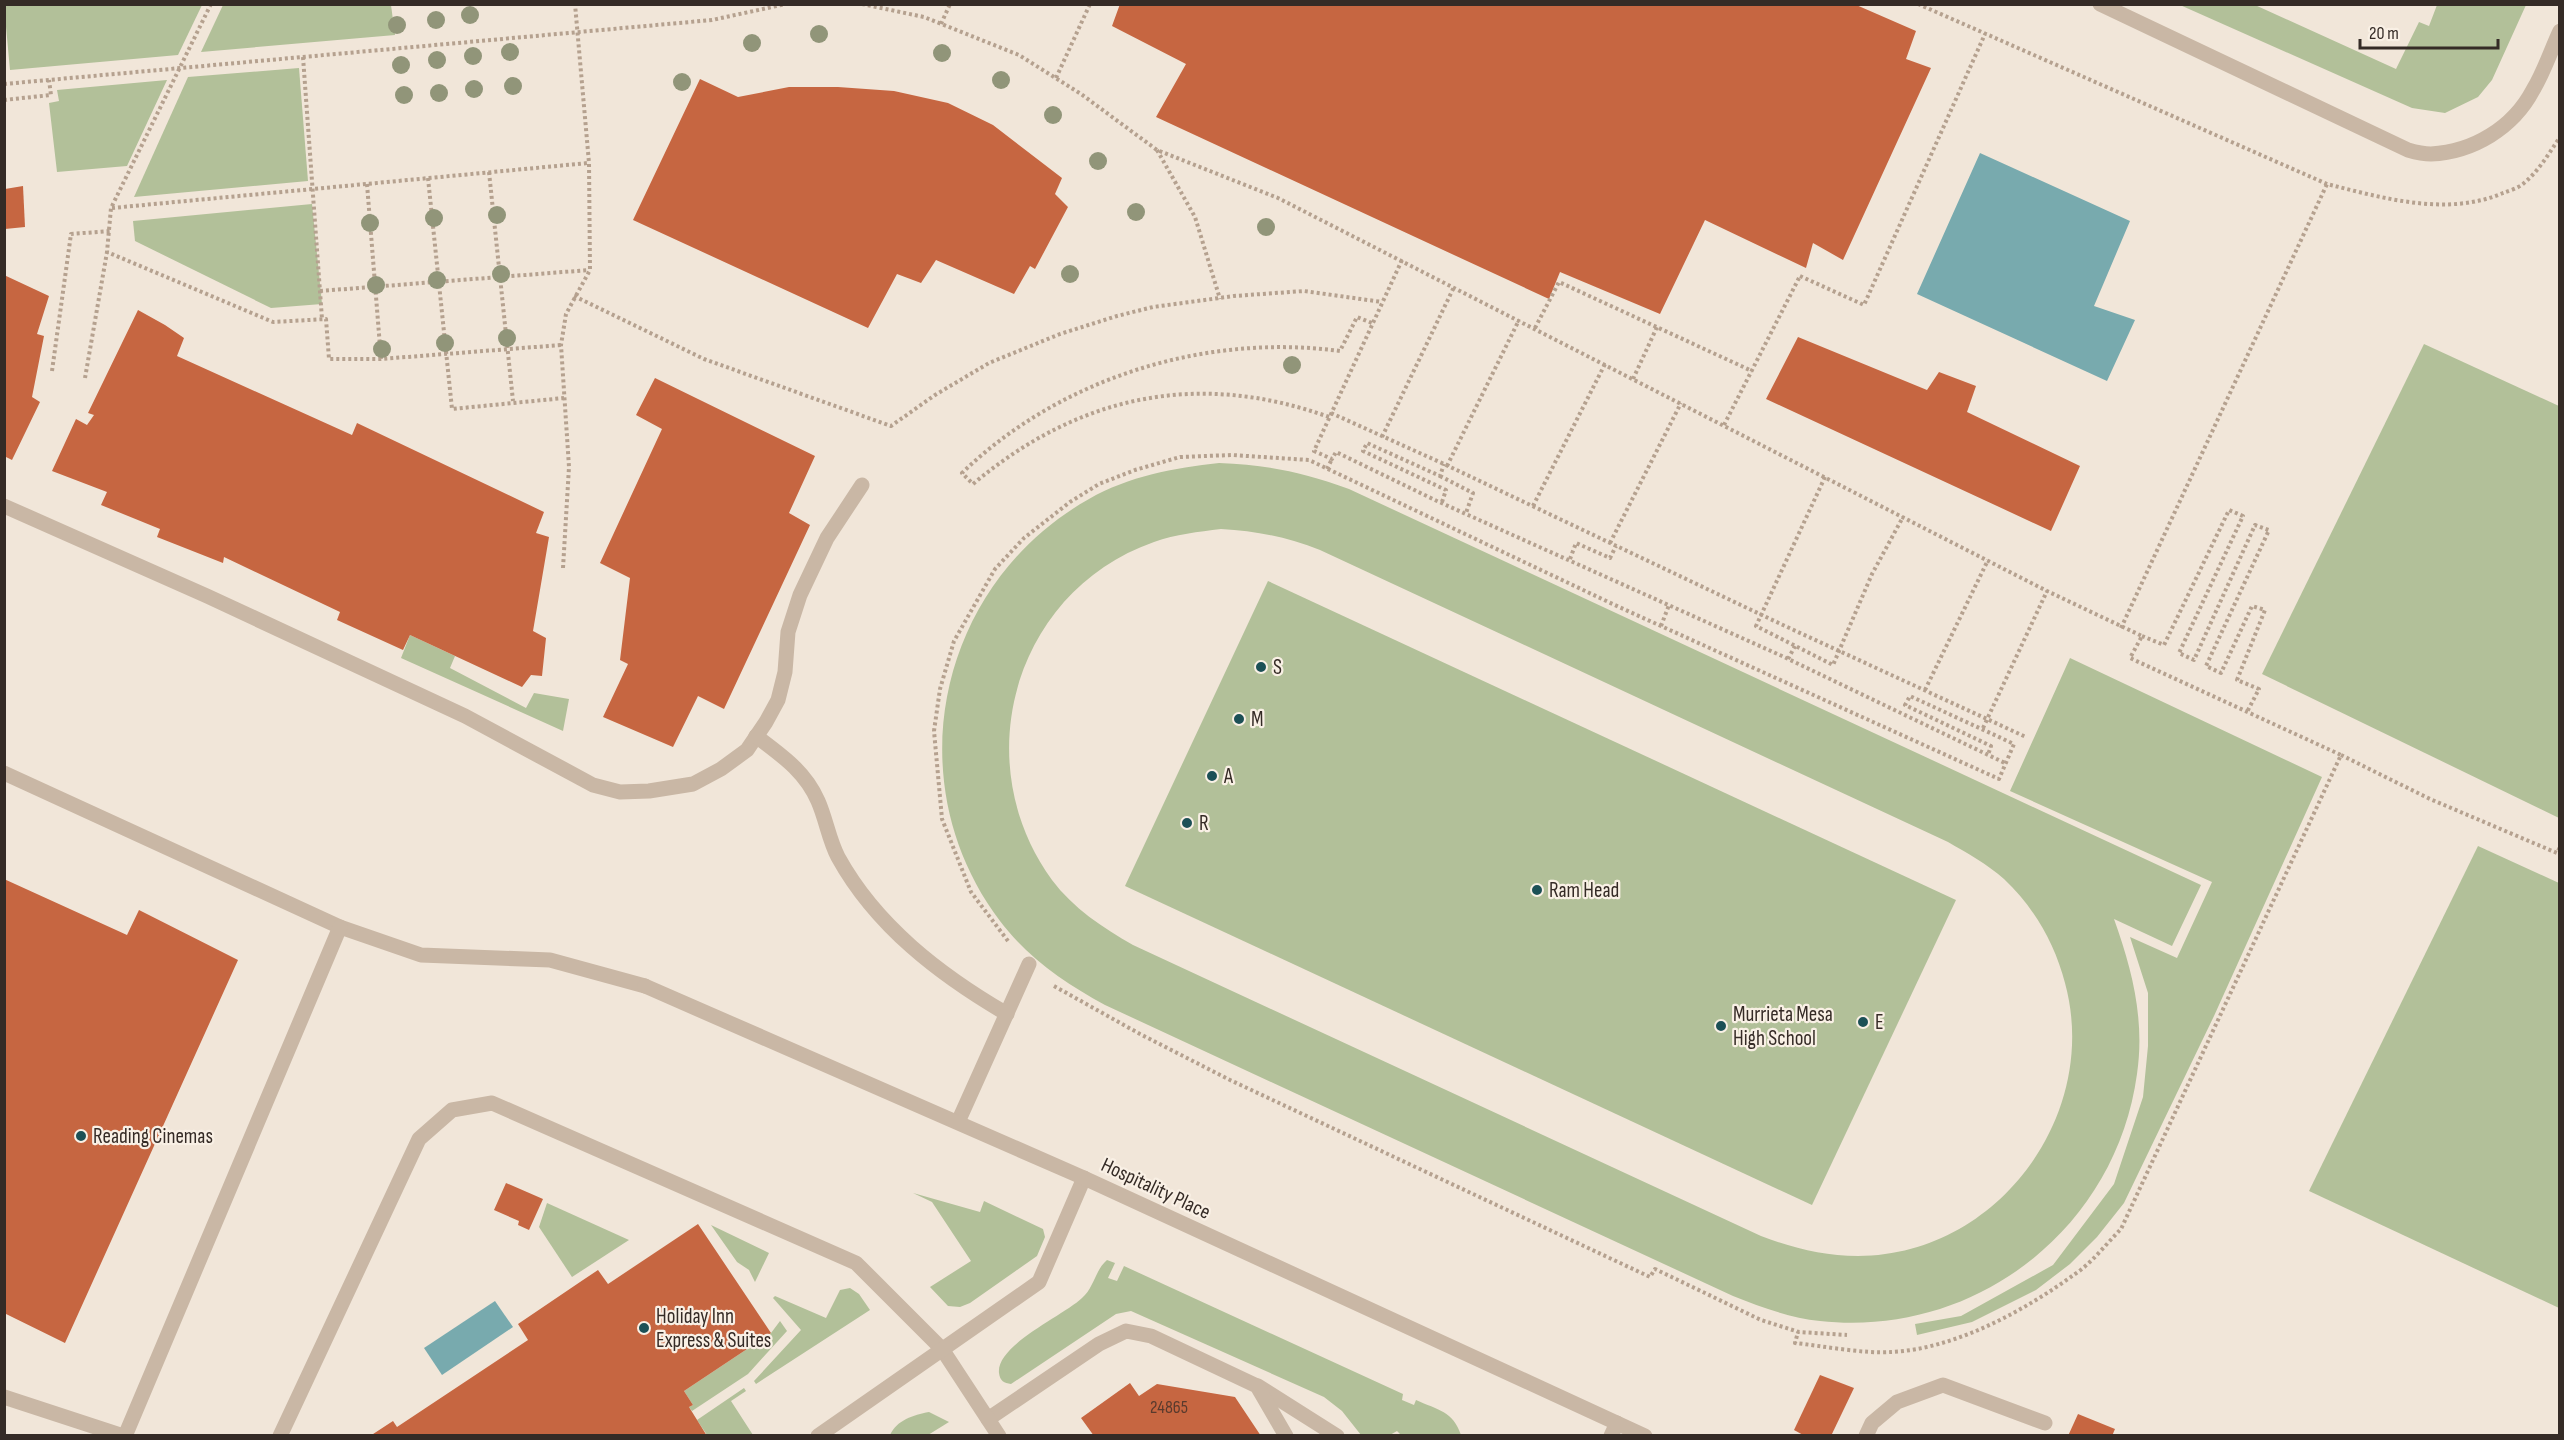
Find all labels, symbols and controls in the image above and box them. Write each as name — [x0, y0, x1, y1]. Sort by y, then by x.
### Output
scale bar — [2360, 12, 2498, 50]
text: 20 m — [2369, 23, 2399, 44]
place label: S — [1273, 655, 1282, 680]
marker: S — [1254, 660, 1268, 674]
place label: M — [1251, 707, 1263, 732]
marker: M — [1232, 712, 1246, 726]
place label: A — [1223, 764, 1234, 789]
marker: A — [1205, 769, 1219, 783]
place label: R — [1199, 811, 1209, 836]
marker: R — [1180, 816, 1194, 830]
place label: Ram Head — [1549, 878, 1619, 903]
marker: Ram Head — [1530, 883, 1544, 897]
place label: Murrieta Mesa High School — [1733, 1002, 1833, 1051]
place label: E — [1875, 1010, 1884, 1035]
marker: E — [1856, 1015, 1870, 1029]
marker: Murrieta Mesa High School — [1714, 1019, 1728, 1033]
place label: Reading Cinemas — [93, 1124, 213, 1149]
marker: Reading Cinemas — [74, 1129, 88, 1143]
street label: Hospitality Place — [1097, 1152, 1214, 1225]
place label: Holiday Inn Express & Suites — [656, 1304, 771, 1353]
marker: Holiday Inn Express & Suites — [637, 1321, 651, 1335]
house number: 24865 — [1150, 1397, 1188, 1418]

